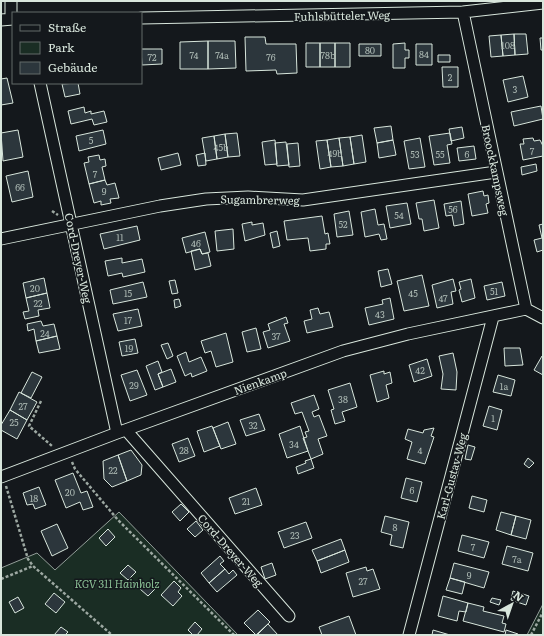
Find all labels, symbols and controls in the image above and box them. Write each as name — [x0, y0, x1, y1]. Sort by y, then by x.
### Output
street label: Fuhlsbütteler Weg — [294, 6, 391, 24]
legend — [12, 12, 142, 84]
text: Straße — [48, 18, 86, 36]
text: Park — [48, 38, 75, 56]
house number: 108 — [501, 38, 515, 52]
house number: 80 — [365, 43, 375, 57]
house number: 84 — [419, 47, 429, 61]
house number: 74 — [190, 48, 198, 62]
house number: 74a — [215, 48, 229, 62]
house number: 78b — [321, 48, 336, 62]
house number: 72 — [147, 50, 157, 64]
house number: 76 — [266, 50, 276, 64]
text: Gebäude — [48, 58, 97, 76]
house number: 2 — [448, 70, 453, 84]
house number: 3 — [513, 82, 518, 96]
street label: Broockkampsweg — [478, 123, 514, 218]
house number: 5 — [89, 133, 94, 147]
house number: 45b — [214, 140, 229, 154]
house number: 7 — [530, 144, 535, 158]
house number: 49b — [327, 146, 343, 160]
house number: 53 — [410, 147, 420, 161]
house number: 55 — [435, 147, 445, 161]
house number: 6 — [465, 147, 470, 161]
house number: 7 — [93, 167, 98, 181]
house number: 66 — [15, 180, 25, 194]
house number: 9 — [102, 184, 107, 198]
street label: Sugambrerweg — [220, 190, 301, 208]
house number: 56 — [448, 202, 458, 216]
house number: 54 — [394, 208, 404, 222]
street label: Cord-Dreyer-Weg — [62, 211, 97, 305]
house number: 52 — [338, 217, 348, 231]
house number: 11 — [116, 230, 124, 244]
house number: 46 — [191, 236, 201, 250]
house number: 20 — [30, 281, 40, 295]
house number: 51 — [490, 284, 498, 298]
house number: 15 — [124, 286, 133, 300]
house number: 45 — [408, 286, 418, 300]
house number: 47 — [438, 291, 448, 305]
house number: 22 — [33, 296, 43, 310]
house number: 43 — [375, 307, 385, 321]
house number: 17 — [124, 313, 132, 327]
house number: 24 — [40, 326, 50, 340]
house number: 37 — [271, 329, 281, 343]
house number: 19 — [125, 341, 133, 355]
house number: 42 — [415, 363, 425, 377]
street label: Nienkamp — [231, 364, 289, 398]
house number: 29 — [129, 378, 139, 392]
house number: 1a — [500, 379, 508, 393]
house number: 38 — [338, 392, 348, 406]
house number: 27 — [18, 399, 28, 413]
house number: 1 — [491, 411, 495, 425]
house number: 25 — [9, 415, 19, 429]
house number: 32 — [248, 418, 258, 432]
street label: Karl-Gustav-Weg — [432, 430, 470, 521]
house number: 34 — [289, 437, 299, 451]
house number: 28 — [179, 443, 189, 457]
house number: 4 — [418, 443, 423, 457]
house number: 22 — [108, 463, 118, 477]
house number: 6 — [410, 483, 415, 497]
house number: 20 — [65, 485, 75, 499]
house number: 18 — [30, 491, 38, 505]
house number: 21 — [242, 494, 250, 508]
street label: Cord-Dreyer-Weg — [195, 510, 268, 591]
house number: 8 — [393, 520, 398, 534]
house number: 23 — [290, 528, 300, 542]
house number: 7 — [471, 540, 476, 554]
house number: 7a — [512, 552, 522, 566]
house number: 9 — [467, 568, 472, 582]
house number: 27 — [358, 574, 368, 588]
park label: KGV 311 Hainholz — [75, 575, 159, 591]
north arrow — [492, 584, 532, 624]
text: N — [510, 586, 528, 605]

